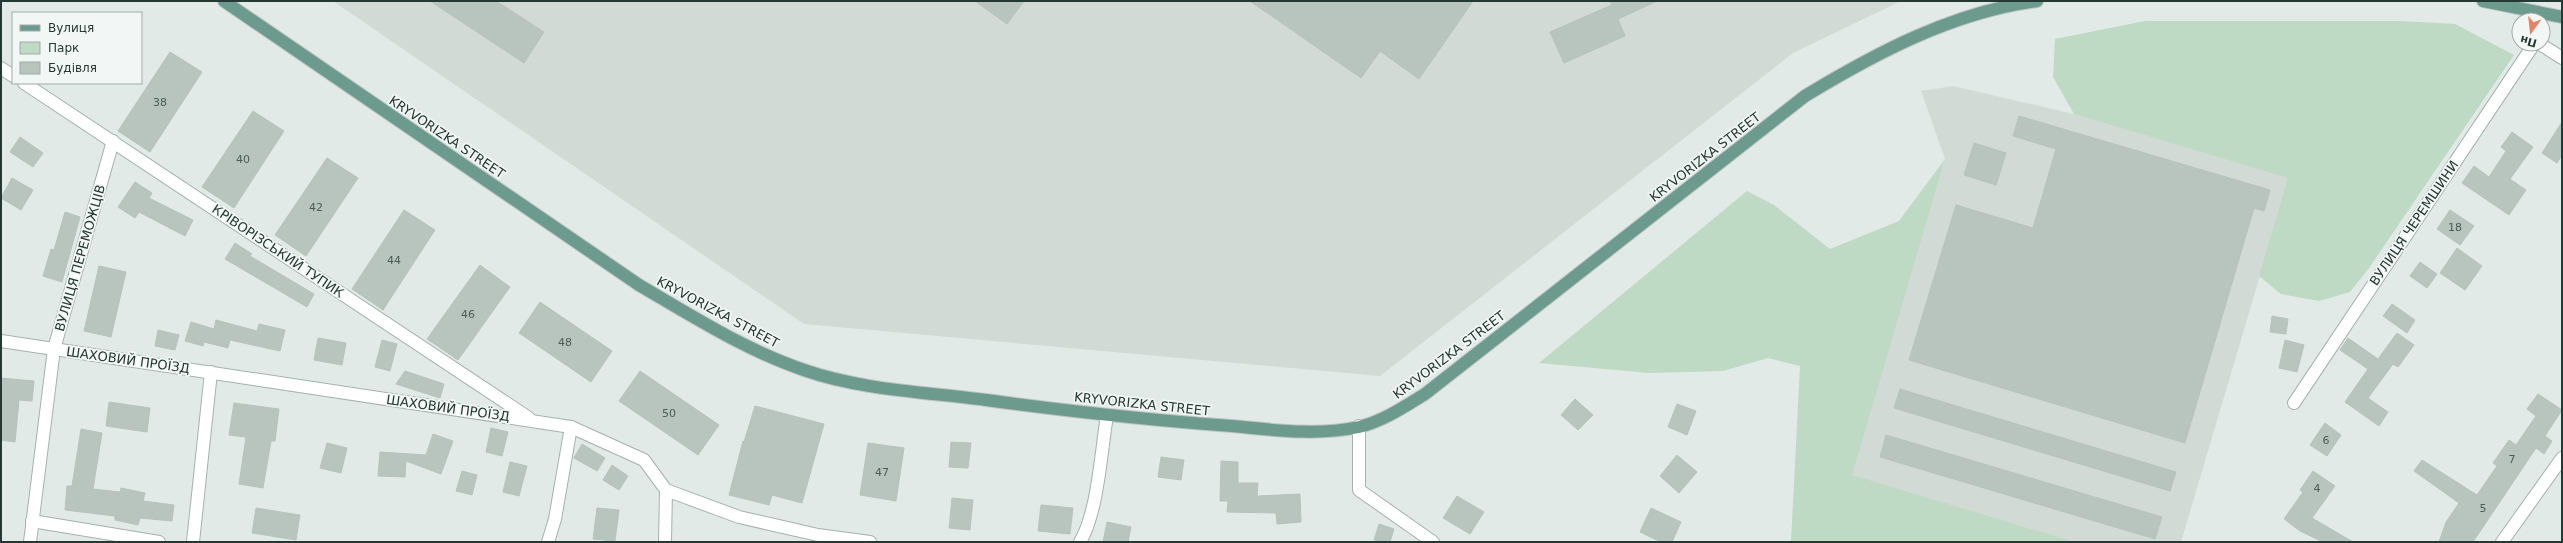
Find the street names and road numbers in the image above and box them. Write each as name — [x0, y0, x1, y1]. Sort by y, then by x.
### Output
street label: KRYVORIZKA STREET — [386, 93, 508, 181]
street label: KRYVORIZKA STREET — [1647, 109, 1763, 205]
street label: ВУЛИЦЯ ЧЕРЕМШИНИ — [2367, 158, 2461, 288]
street label: ВУЛИЦЯ ПЕРЕМОЖЦІВ — [52, 183, 108, 333]
street label: КРІВОРІЗСЬКИЙ ТУПИК — [209, 201, 347, 301]
street label: KRYVORIZKA STREET — [654, 273, 782, 351]
street label: KRYVORIZKA STREET — [1390, 308, 1508, 402]
street label: ШАХОВИЙ ПРОЇЗД — [65, 344, 191, 376]
street label: KRYVORIZKA STREET — [1073, 389, 1211, 419]
street label: ШАХОВИЙ ПРОЇЗД — [385, 392, 511, 424]

